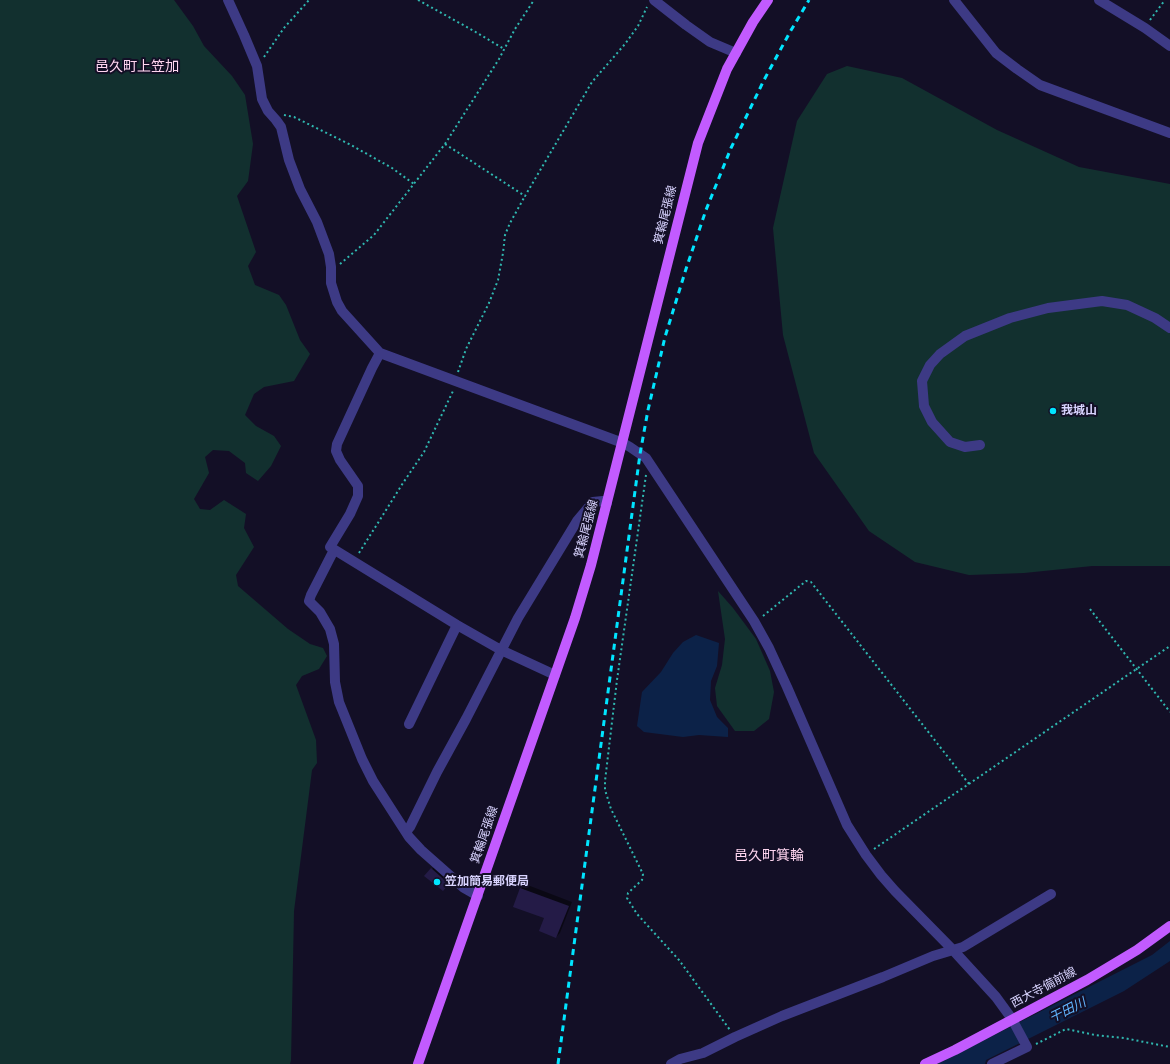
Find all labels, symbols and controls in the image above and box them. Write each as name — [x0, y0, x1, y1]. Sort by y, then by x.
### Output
district label: 邑久町上笠加 — [95, 59, 179, 75]
street label: 箕輪尾張線 — [652, 184, 680, 246]
place label: 我城山 — [1061, 404, 1097, 418]
marker: 我城山 — [1048, 406, 1058, 416]
street label: 箕輪尾張線 — [572, 498, 602, 560]
street label: 箕輪尾張線 — [468, 804, 502, 866]
district label: 邑久町箕輪 — [734, 848, 804, 864]
place label: 笠加簡易郵便局 — [445, 875, 529, 889]
marker: 笠加簡易郵便局 — [432, 877, 442, 887]
street label: 西大寺備前線 — [1009, 965, 1079, 1011]
water label: 干田川 — [1047, 995, 1089, 1027]

